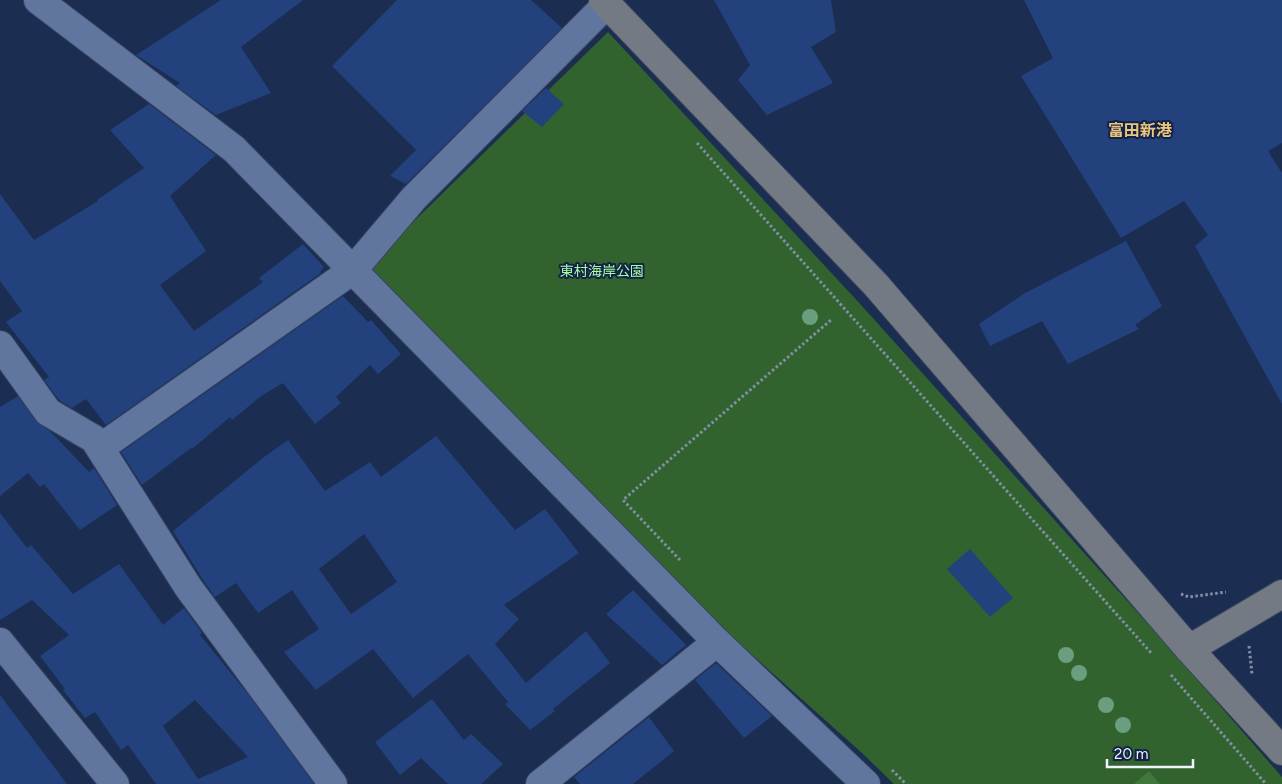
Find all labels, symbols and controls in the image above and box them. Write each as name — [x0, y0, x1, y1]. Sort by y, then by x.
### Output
district label: 富田新港 — [1108, 121, 1172, 140]
park label: 東村海岸公園 — [560, 263, 644, 280]
scale bar — [1107, 736, 1193, 768]
text: 20 m — [1114, 745, 1148, 763]

